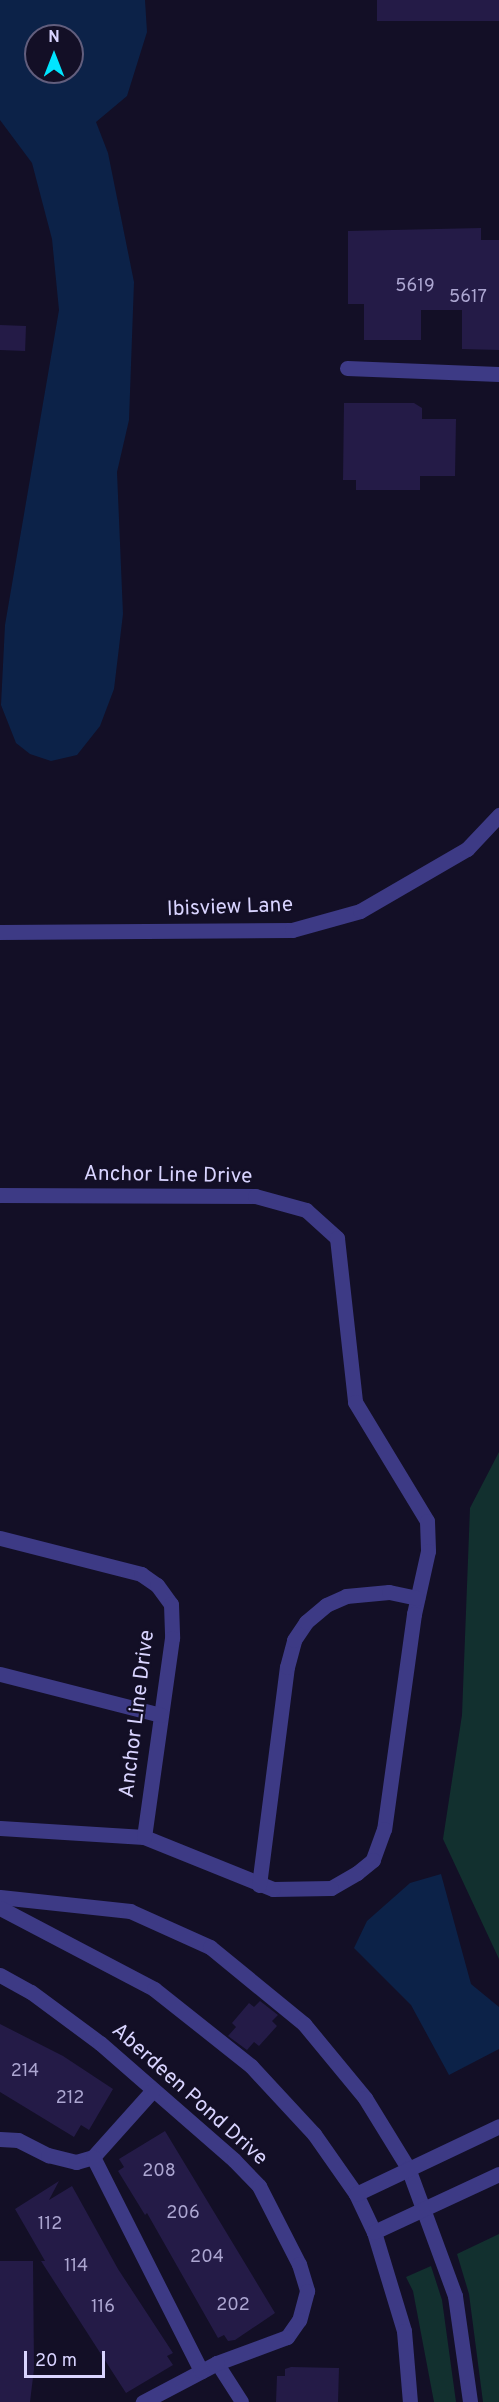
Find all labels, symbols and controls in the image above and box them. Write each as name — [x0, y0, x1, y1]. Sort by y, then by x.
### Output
north arrow — [24, 24, 84, 84]
text: N — [48, 28, 60, 48]
house number: 5619 — [395, 276, 435, 298]
house number: 5617 — [449, 287, 487, 309]
street label: Ibisview Lane — [167, 893, 293, 923]
street label: Anchor Line Drive — [83, 1162, 253, 1190]
street label: Anchor Line Drive — [115, 1629, 161, 1799]
street label: Aberdeen Pond Drive — [106, 2018, 272, 2172]
house number: 214 — [11, 2061, 39, 2083]
house number: 212 — [56, 2088, 84, 2110]
house number: 208 — [142, 2161, 176, 2183]
house number: 206 — [166, 2203, 200, 2225]
house number: 112 — [38, 2214, 62, 2236]
house number: 204 — [190, 2247, 224, 2269]
house number: 114 — [64, 2256, 88, 2278]
house number: 202 — [216, 2295, 250, 2317]
house number: 116 — [91, 2297, 115, 2319]
scale bar — [27, 2339, 108, 2377]
text: 20 m — [35, 2350, 77, 2373]

